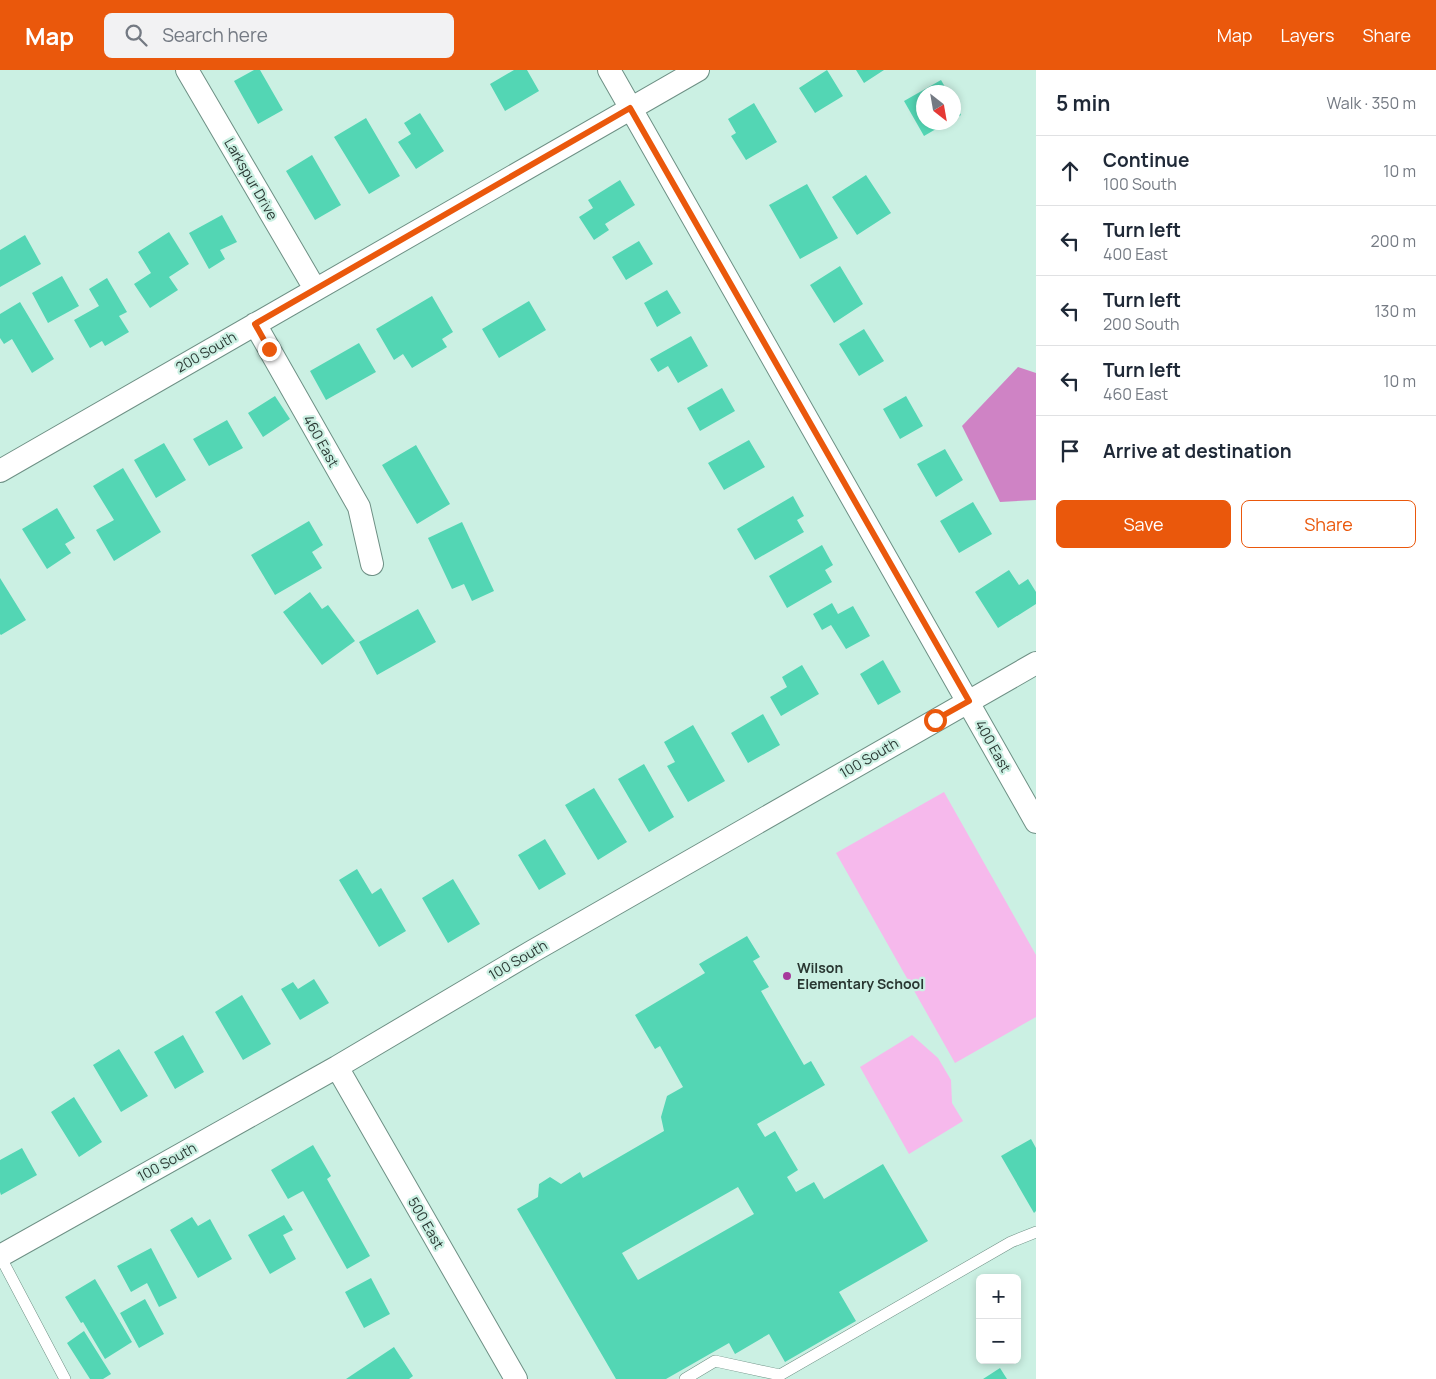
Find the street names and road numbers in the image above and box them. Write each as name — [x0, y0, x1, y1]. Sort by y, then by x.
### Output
street label: Larkspur Drive — [220, 134, 282, 223]
street label: 200 South — [172, 327, 240, 377]
street label: 460 East — [299, 411, 344, 471]
street label: 400 East — [971, 716, 1016, 776]
street label: 100 South — [836, 733, 901, 782]
street label: 100 South — [485, 935, 550, 984]
street label: 100 South — [134, 1138, 200, 1186]
street label: 500 East — [404, 1193, 449, 1252]

